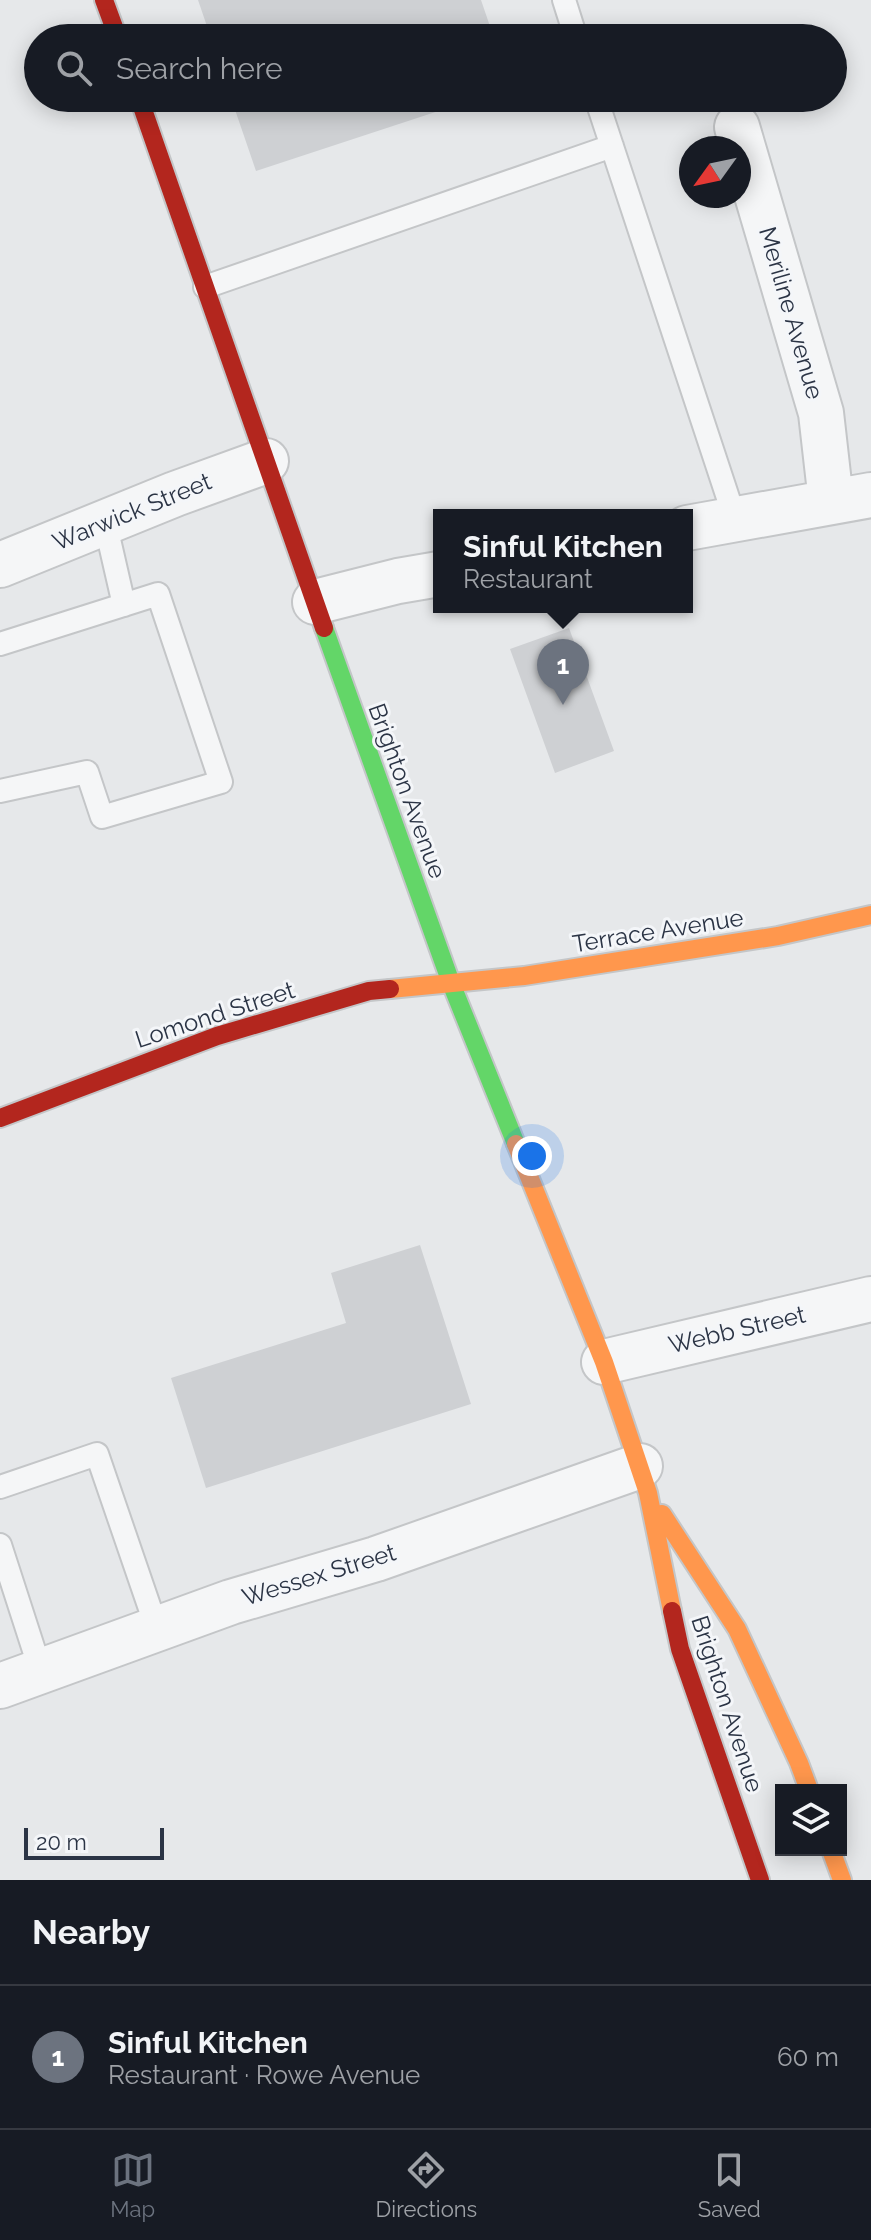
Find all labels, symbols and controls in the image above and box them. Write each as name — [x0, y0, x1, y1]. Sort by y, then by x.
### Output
search box — [24, 24, 847, 112]
icon: search — [52, 46, 96, 90]
text: Search here — [116, 51, 283, 86]
north arrow — [679, 136, 751, 208]
street label: Meriline Avenue — [753, 223, 830, 402]
street label: Warwick Street — [48, 467, 215, 557]
popup — [433, 509, 693, 613]
text: Sinful Kitchen — [463, 529, 663, 564]
text: Restaurant — [463, 564, 593, 594]
pin: 1 — [537, 639, 589, 705]
street label: Brighton Avenue — [362, 699, 453, 882]
street label: Terrace Avenue — [570, 903, 745, 958]
street label: Lomond Street — [131, 975, 298, 1054]
your location — [512, 1136, 552, 1176]
street label: Webb Street — [665, 1300, 808, 1359]
street label: Wessex Street — [239, 1537, 399, 1612]
street label: Brighton Avenue — [685, 1612, 770, 1796]
map controls — [775, 1784, 847, 1856]
button: layers — [775, 1784, 847, 1856]
scale bar — [24, 1824, 164, 1860]
text: 20 m — [36, 1829, 87, 1855]
text: Nearby — [32, 1912, 150, 1952]
text: Sinful Kitchen — [108, 2025, 308, 2060]
text: 1 — [52, 2042, 64, 2072]
text: 60 m — [777, 2042, 839, 2072]
text: Restaurant · Rowe Avenue — [108, 2060, 420, 2090]
tab: Map — [110, 2148, 155, 2222]
tab: Directions — [376, 2148, 477, 2222]
tab: Saved — [698, 2148, 761, 2222]

